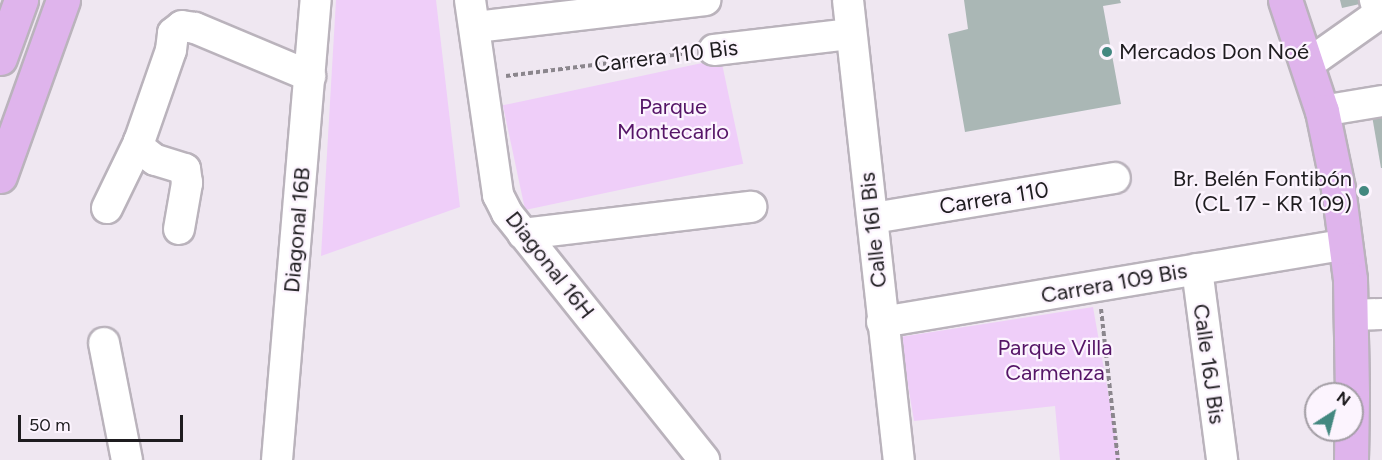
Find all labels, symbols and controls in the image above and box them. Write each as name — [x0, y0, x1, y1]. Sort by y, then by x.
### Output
street label: Carrera 110 Bis — [593, 34, 739, 78]
place label: Mercados Don Noé — [1119, 39, 1309, 65]
marker: Mercados Don Noé — [1100, 45, 1114, 59]
park label: Parque Montecarlo — [617, 93, 729, 144]
place label: Br. Belén Fontibón (CL 17 - KR 109) — [1173, 165, 1352, 216]
street label: Diagonal 16B — [278, 166, 316, 294]
street label: Calle 16I Bis — [854, 171, 892, 289]
street label: Carrera 110 — [937, 176, 1051, 220]
marker: Br. Belén Fontibón (CL 17 - KR 109) — [1357, 184, 1371, 198]
street label: Diagonal 16H — [500, 206, 600, 324]
street label: Carrera 109 Bis — [1039, 257, 1189, 309]
street label: Calle 16J Bis — [1187, 302, 1231, 426]
park label: Parque Villa Carmenza — [998, 334, 1112, 386]
north arrow — [1304, 382, 1364, 442]
text: N — [1333, 387, 1354, 410]
scale bar — [21, 403, 186, 441]
text: 50 m — [29, 414, 71, 436]

